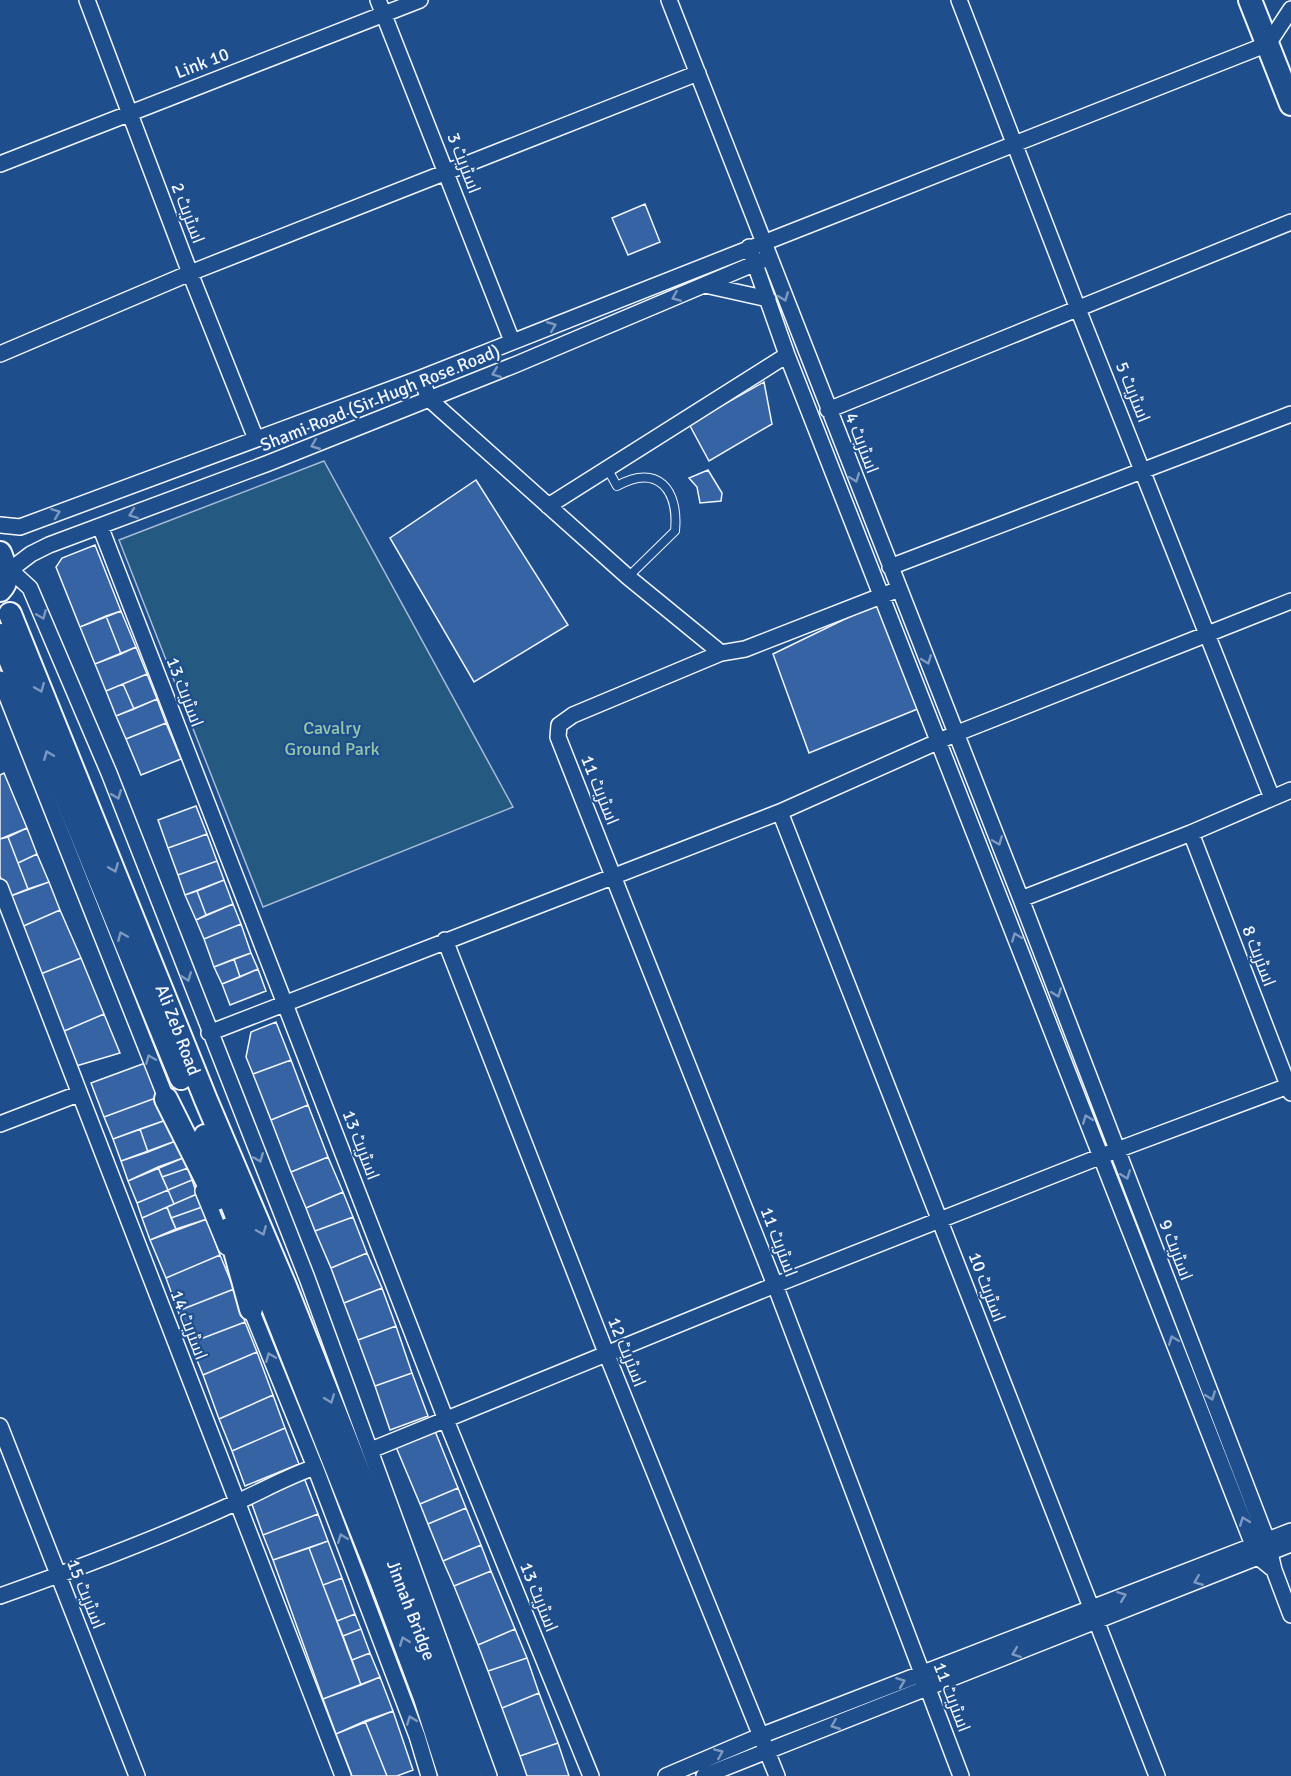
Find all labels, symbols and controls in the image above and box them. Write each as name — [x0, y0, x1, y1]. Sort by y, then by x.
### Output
street label: Link 10 — [172, 43, 232, 83]
street label: اسٹریٹ 3 — [442, 129, 486, 197]
street label: اسٹریٹ 2 — [166, 179, 210, 247]
one-way arrow — [671, 290, 682, 302]
one-way arrow — [777, 291, 789, 302]
one-way arrow — [547, 320, 557, 333]
street label: Shami Road (Sir Hugh Rose Road) — [257, 340, 503, 456]
street label: اسٹریٹ 5 — [1111, 358, 1155, 426]
one-way arrow — [491, 365, 502, 378]
street label: اسٹریٹ 4 — [840, 409, 884, 477]
one-way arrow — [310, 438, 321, 450]
one-way arrow — [848, 472, 860, 483]
one-way arrow — [128, 506, 138, 519]
one-way arrow — [50, 508, 61, 520]
one-way arrow — [34, 609, 46, 620]
street label: اسٹریٹ 13 — [162, 654, 208, 730]
one-way arrow — [919, 654, 932, 664]
one-way arrow — [33, 681, 45, 692]
park label: Cavalry Ground Park — [285, 717, 379, 760]
one-way arrow — [43, 751, 55, 762]
street label: اسٹریٹ 11 — [576, 752, 624, 828]
one-way arrow — [110, 789, 123, 800]
one-way arrow — [991, 835, 1003, 846]
one-way arrow — [107, 862, 119, 873]
street label: اسٹریٹ 8 — [1237, 922, 1281, 990]
one-way arrow — [117, 931, 129, 942]
one-way arrow — [1011, 932, 1023, 943]
one-way arrow — [180, 971, 193, 982]
street label: Ali Zeb Road — [151, 981, 205, 1079]
one-way arrow — [1050, 986, 1062, 997]
one-way arrow — [145, 1054, 157, 1065]
street label: اسٹریٹ 13 — [338, 1107, 384, 1183]
one-way arrow — [1082, 1114, 1094, 1125]
one-way arrow — [252, 1152, 264, 1163]
one-way arrow — [1119, 1169, 1132, 1180]
street label: اسٹریٹ 11 — [756, 1204, 802, 1280]
street label: اسٹریٹ 9 — [1154, 1216, 1198, 1284]
one-way arrow — [255, 1225, 267, 1236]
street label: اسٹریٹ 10 — [964, 1249, 1010, 1325]
street label: اسٹریٹ 14 — [166, 1287, 212, 1363]
street label: اسٹریٹ 12 — [603, 1314, 651, 1390]
one-way arrow — [1168, 1335, 1180, 1346]
one-way arrow — [265, 1352, 277, 1363]
one-way arrow — [1204, 1390, 1217, 1401]
one-way arrow — [323, 1393, 335, 1404]
one-way arrow — [1238, 1517, 1251, 1527]
one-way arrow — [336, 1533, 349, 1544]
street label: اسٹریٹ 15 — [62, 1556, 110, 1632]
street label: Jinnah Bridge — [382, 1557, 440, 1663]
street label: اسٹریٹ 13 — [515, 1559, 563, 1635]
one-way arrow — [1193, 1574, 1204, 1586]
one-way arrow — [1116, 1591, 1127, 1604]
one-way arrow — [399, 1636, 411, 1647]
one-way arrow — [1012, 1646, 1023, 1658]
street label: اسٹریٹ 11 — [929, 1659, 975, 1735]
one-way arrow — [895, 1677, 906, 1690]
one-way arrow — [405, 1716, 418, 1726]
one-way arrow — [830, 1718, 841, 1730]
one-way arrow — [713, 1749, 724, 1761]

